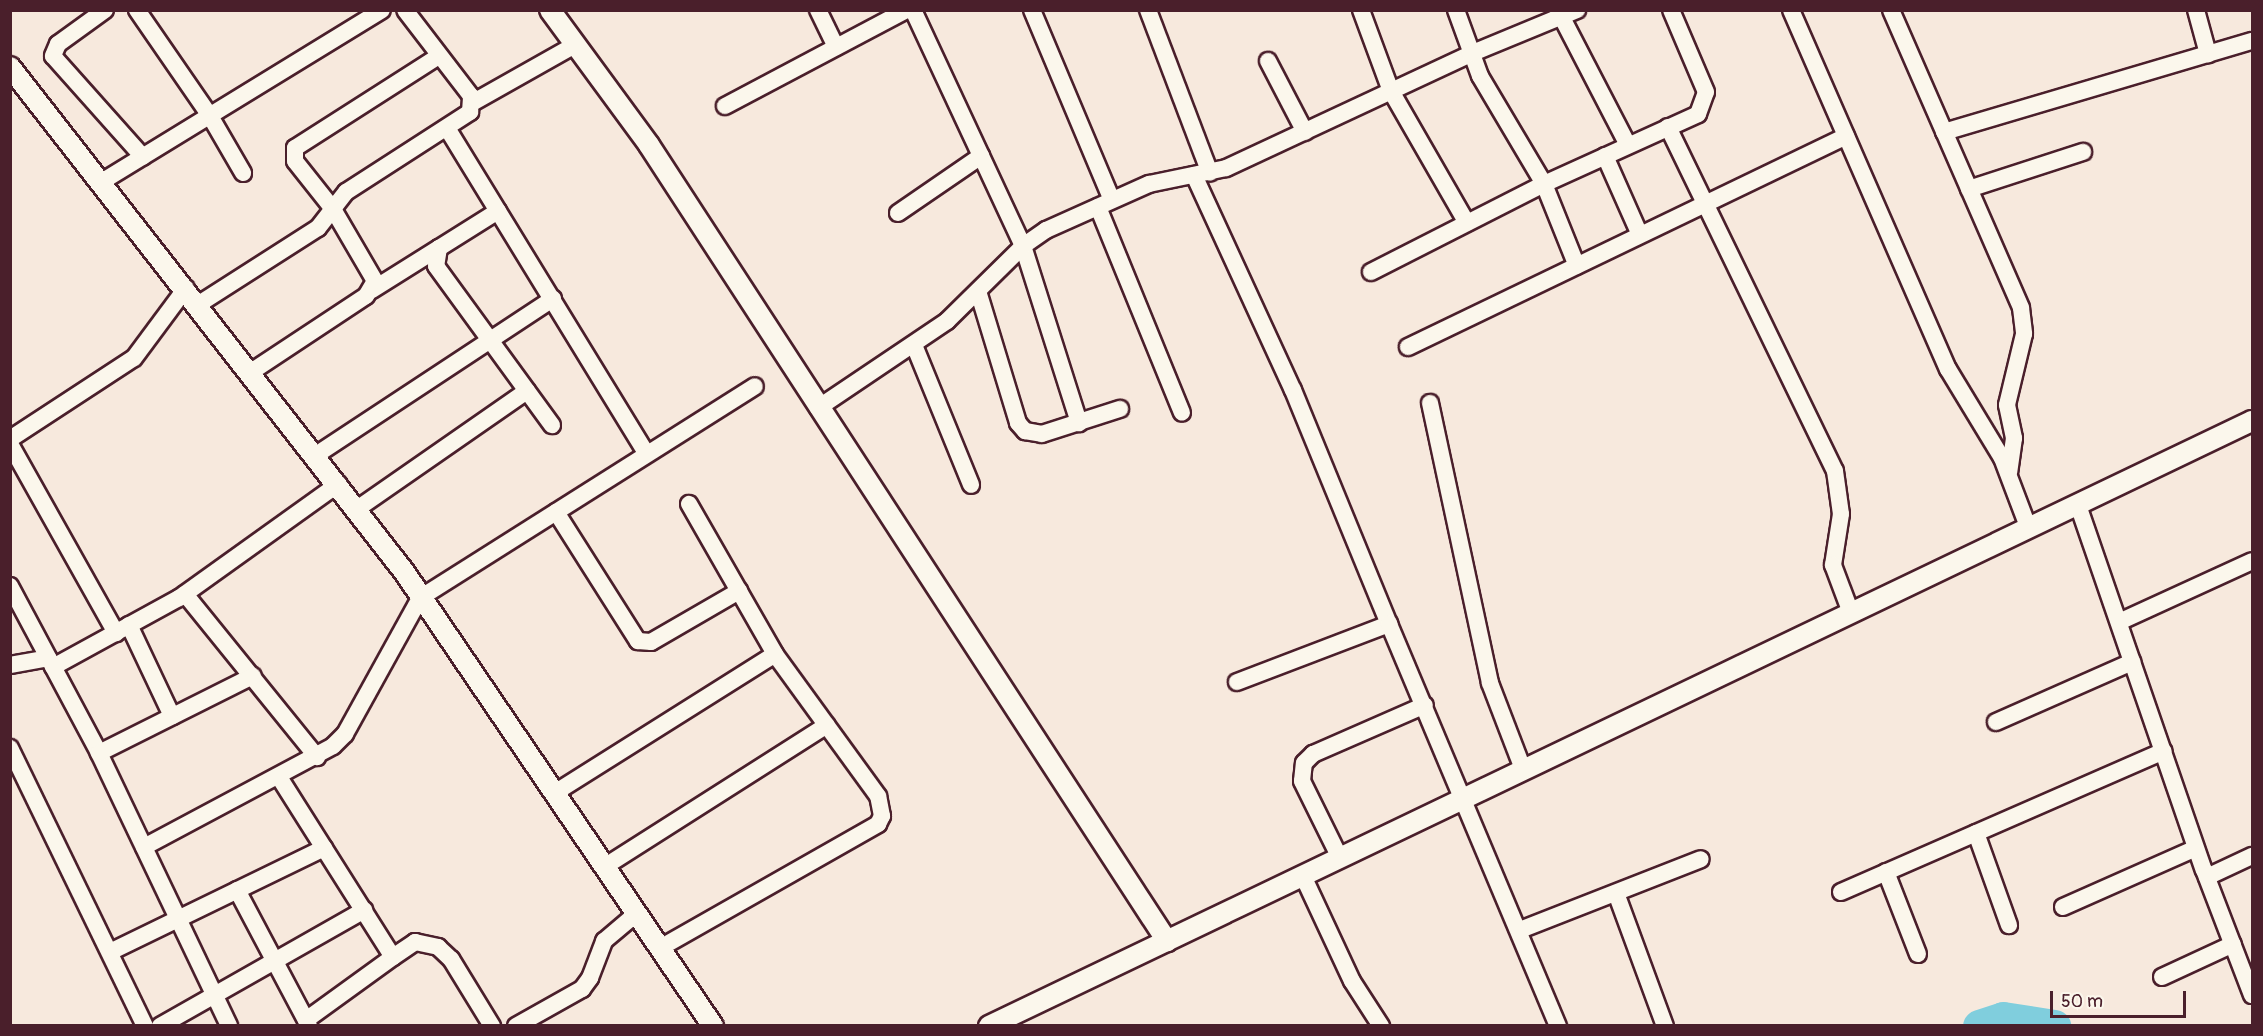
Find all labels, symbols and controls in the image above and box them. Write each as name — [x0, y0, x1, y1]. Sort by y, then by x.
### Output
scale bar — [2053, 979, 2190, 1017]
text: 50 m — [2061, 990, 2103, 1013]

